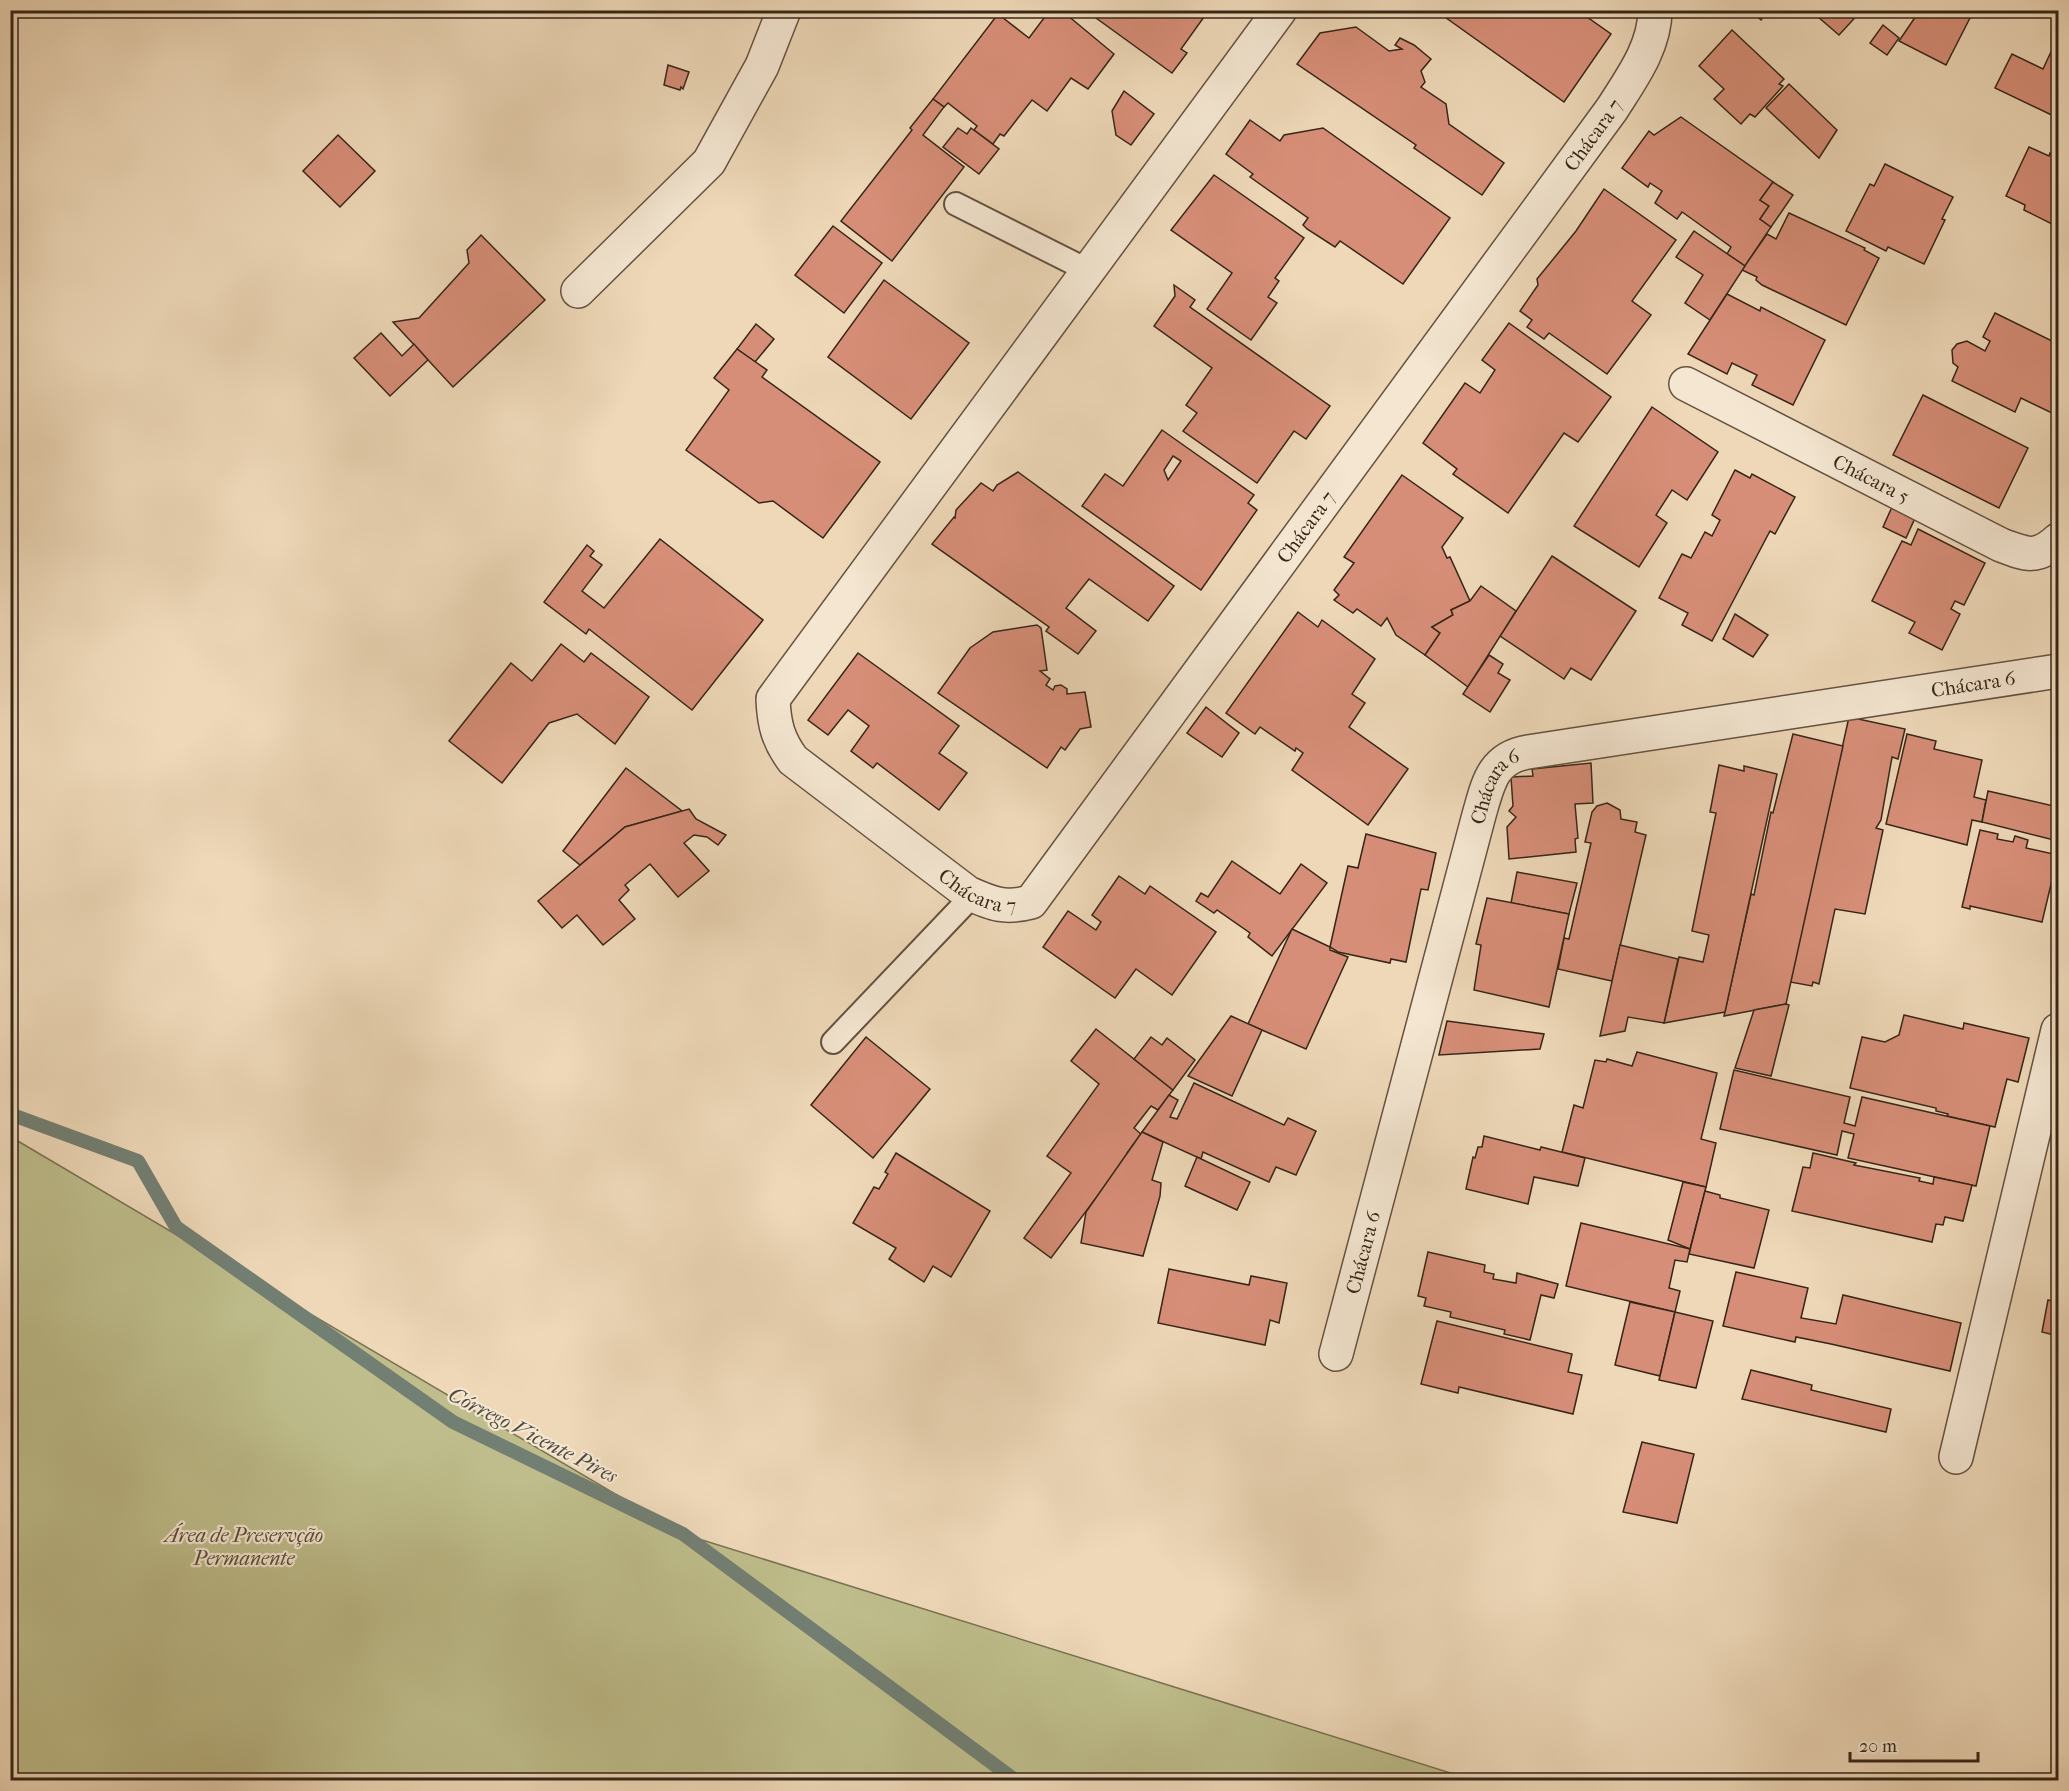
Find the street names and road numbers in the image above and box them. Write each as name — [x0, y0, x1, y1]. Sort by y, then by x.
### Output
street label: Chácara 7 — [1559, 95, 1628, 176]
street label: Chácara 5 — [1829, 450, 1913, 508]
street label: Chácara 7 — [1272, 486, 1340, 568]
street label: Chácara 6 — [1930, 667, 2017, 702]
street label: Chácara 6 — [1466, 744, 1523, 827]
street label: Chácara 7 — [934, 864, 1017, 917]
street label: Chácara 6 — [1341, 1208, 1385, 1297]

